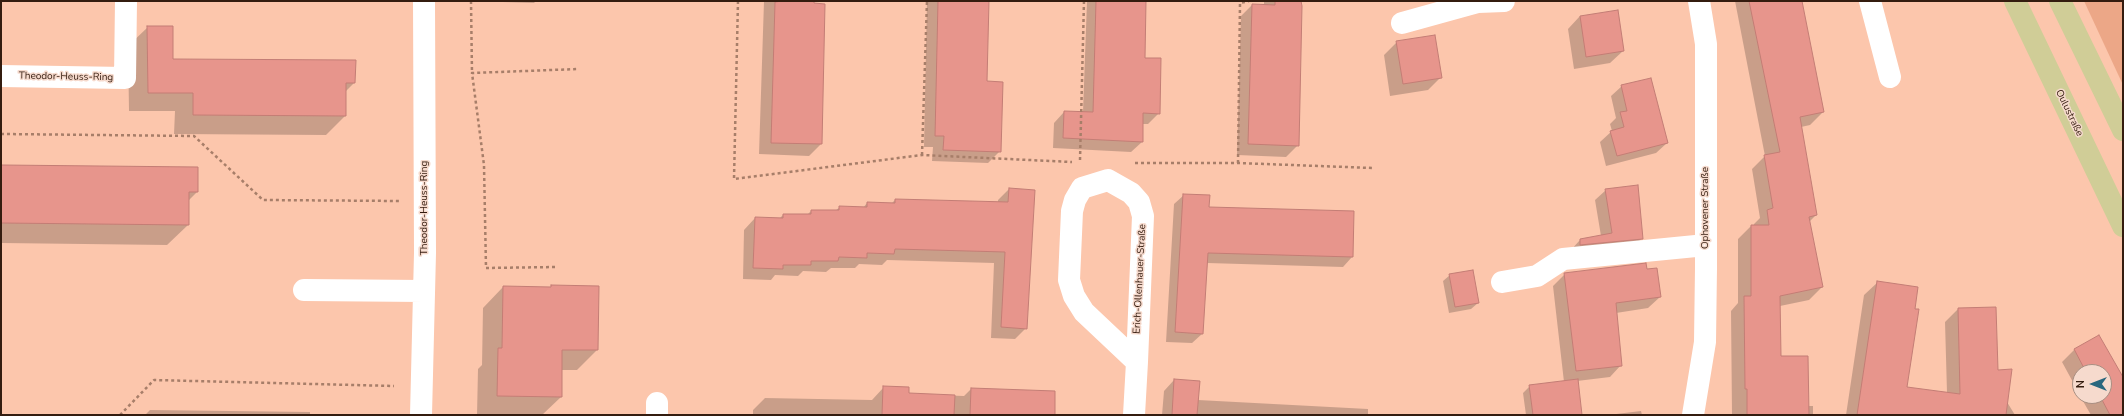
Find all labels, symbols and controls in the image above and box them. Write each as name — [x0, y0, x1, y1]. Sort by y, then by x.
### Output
street label: Theodor-Heuss-Ring — [19, 70, 113, 84]
street label: Oulustraße — [2053, 88, 2085, 138]
street label: Theodor-Heuss-Ring — [419, 161, 431, 255]
street label: Ophovener Straße — [1700, 167, 1712, 249]
street label: Erich-Ollenhauer-Straße — [1131, 224, 1149, 334]
north arrow — [2072, 364, 2112, 404]
text: N — [2073, 380, 2088, 388]

